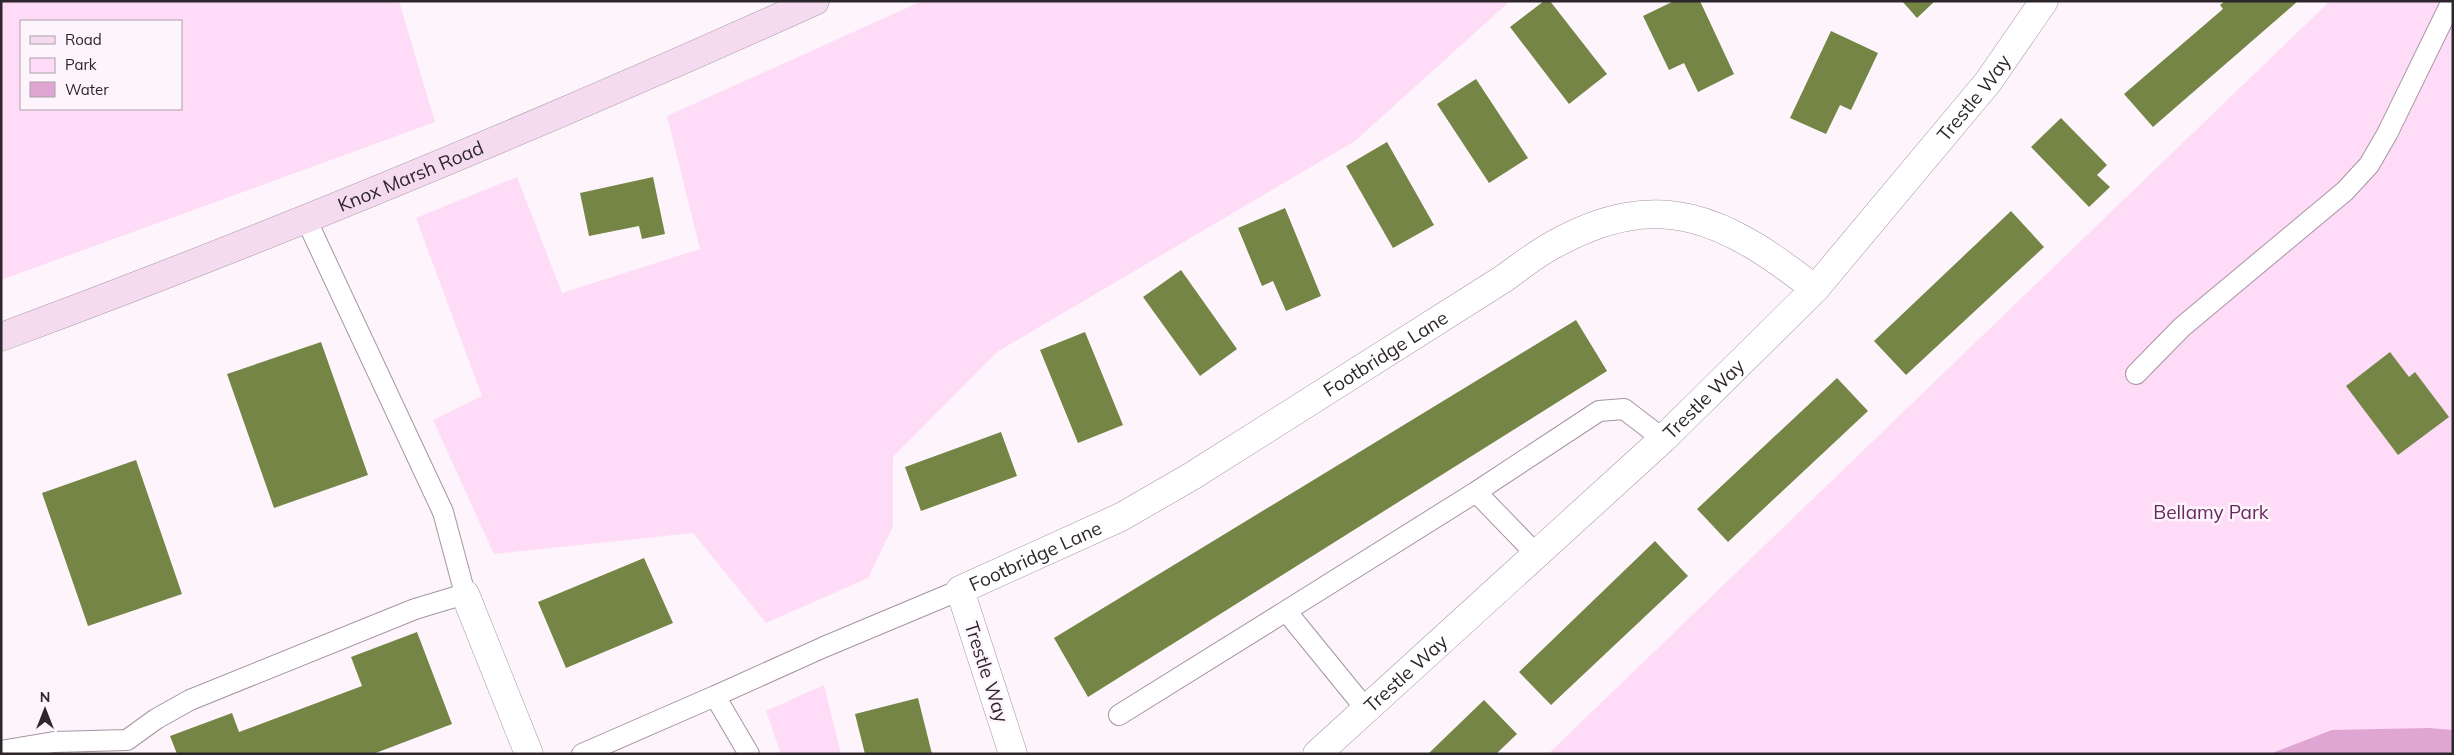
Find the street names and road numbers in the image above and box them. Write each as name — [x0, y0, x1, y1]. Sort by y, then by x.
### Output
street label: Trestle Way — [1932, 50, 2015, 146]
street label: Knox Marsh Road — [334, 135, 487, 217]
street label: Footbridge Lane — [1319, 305, 1452, 402]
street label: Trestle Way — [1658, 354, 1749, 444]
street label: Footbridge Lane — [965, 515, 1105, 596]
street label: Trestle Way — [959, 619, 1015, 725]
street label: Trestle Way — [1359, 629, 1452, 717]

